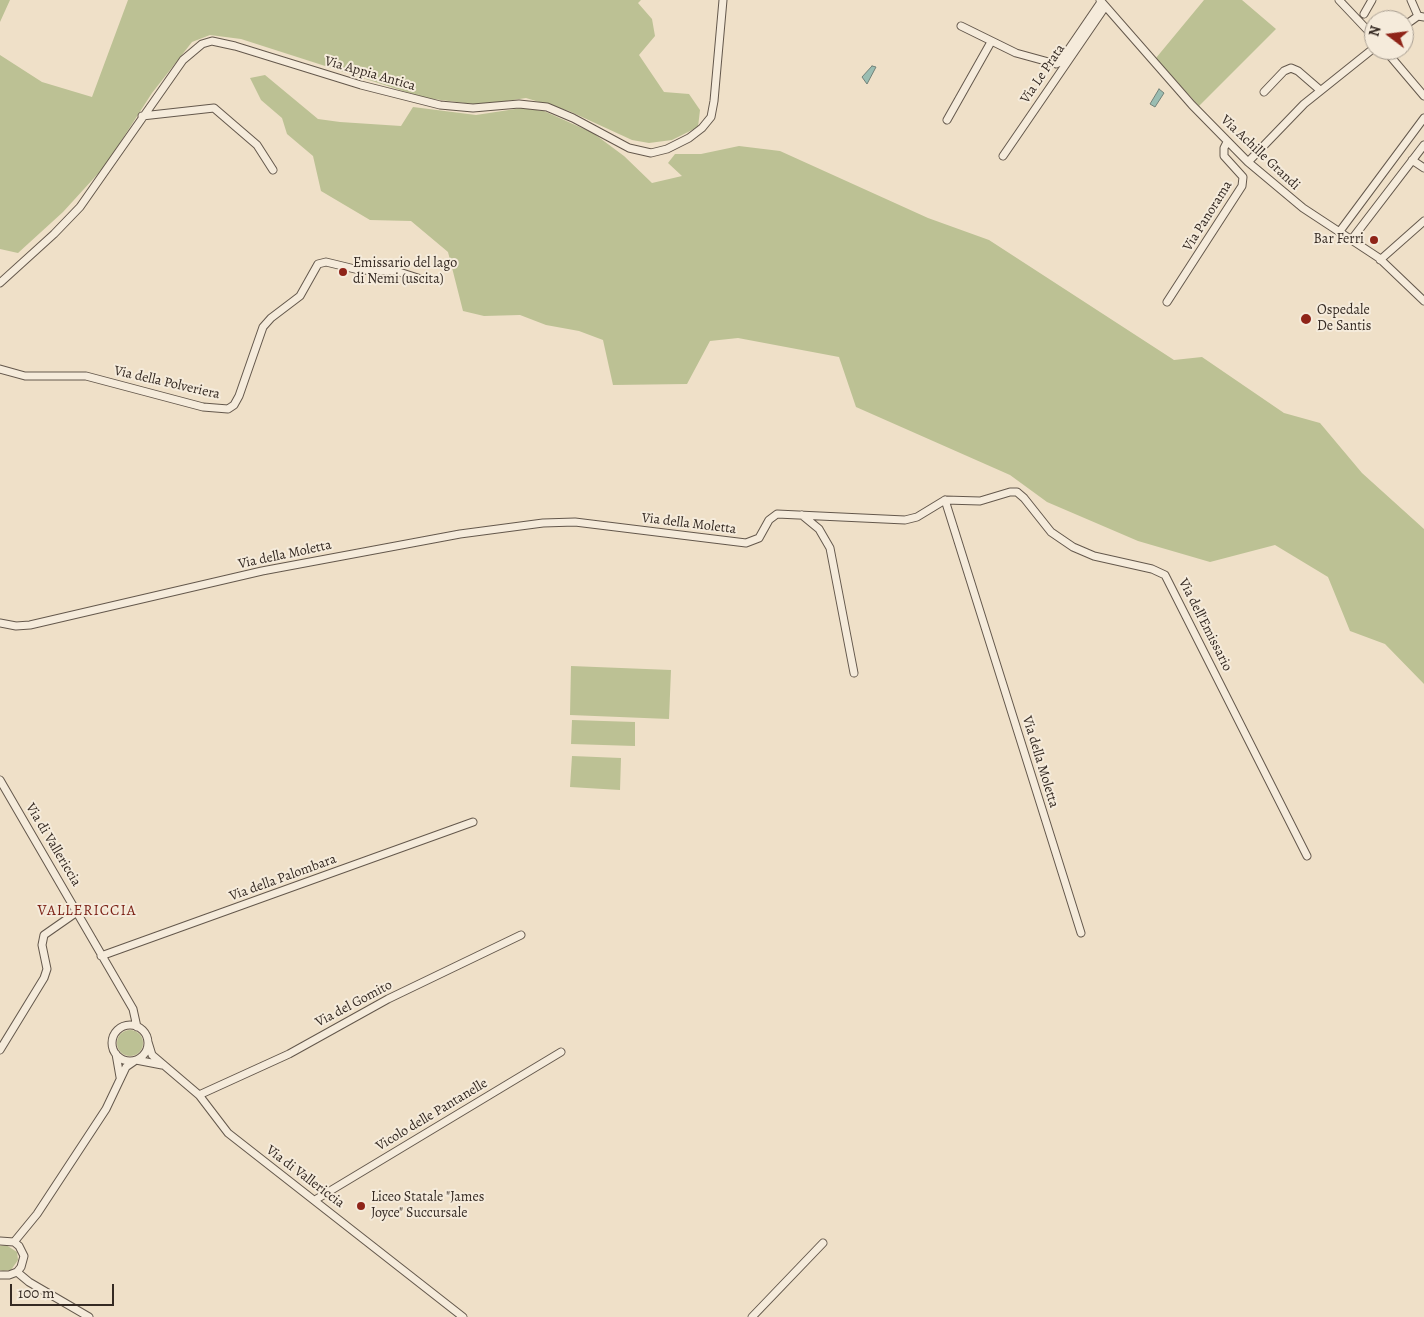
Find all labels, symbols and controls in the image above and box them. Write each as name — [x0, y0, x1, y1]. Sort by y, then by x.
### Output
north arrow — [1364, 10, 1414, 60]
text: N — [1364, 24, 1385, 39]
street label: Via Le Prata — [1017, 41, 1069, 107]
street label: Via Appia Antica — [323, 53, 417, 95]
street label: Via Achille Grandi — [1217, 112, 1303, 194]
street label: Via Panorama — [1180, 178, 1236, 254]
place label: Bar Ferri — [1314, 232, 1364, 248]
marker: Bar Ferri — [1368, 234, 1380, 246]
place label: Emissario del lago di Nemi (uscita) — [353, 256, 457, 288]
marker: Emissario del lago di Nemi (uscita) — [337, 266, 349, 278]
place label: Ospedale De Santis — [1317, 303, 1371, 336]
marker: Ospedale De Santis — [1299, 312, 1313, 326]
street label: Via della Polveriera — [112, 363, 222, 403]
street label: Via della Moletta — [641, 510, 737, 538]
street label: Via della Moletta — [237, 537, 333, 573]
street label: Via dell'Emissario — [1174, 576, 1236, 674]
street label: Via della Moletta — [1018, 714, 1062, 810]
street label: Via di Vallericcia — [22, 800, 84, 890]
street label: Via della Palombara — [227, 851, 339, 905]
district label: VALLERICCIA — [36, 902, 138, 920]
street label: Via del Gomito — [313, 977, 395, 1031]
street label: Vicolo delle Pantanelle — [373, 1075, 491, 1155]
street label: Via di Vallericcia — [262, 1142, 348, 1212]
place label: Liceo Statale "James Joyce" Succursale — [371, 1190, 484, 1222]
marker: Liceo Statale "James Joyce" Succursale — [355, 1200, 367, 1212]
scale bar — [12, 1274, 116, 1306]
text: 100 m — [18, 1283, 55, 1303]

